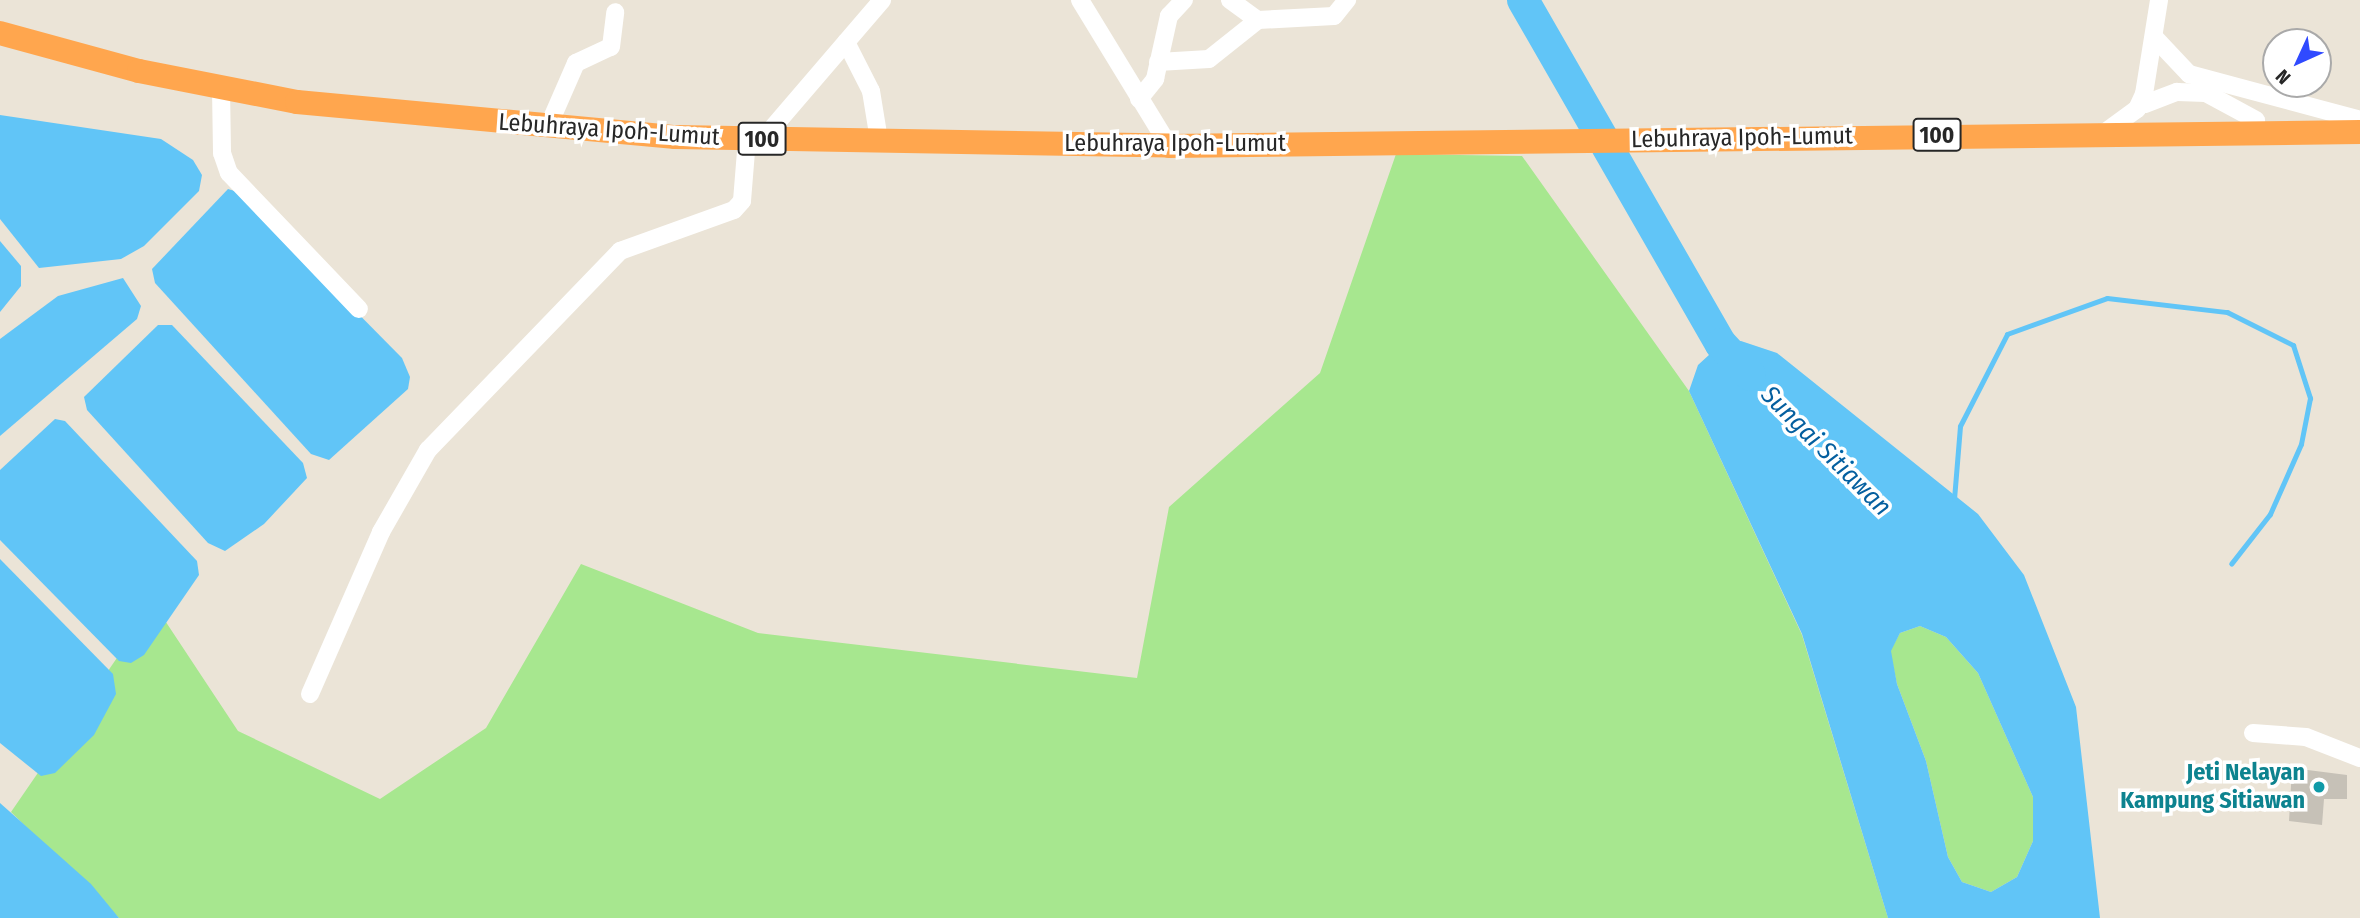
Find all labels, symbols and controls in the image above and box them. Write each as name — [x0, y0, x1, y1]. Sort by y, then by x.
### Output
north arrow — [2262, 28, 2332, 98]
text: N — [2271, 65, 2295, 89]
street label: Lebuhraya Ipoh-Lumut — [497, 108, 721, 152]
road number: 100 — [1912, 116, 1962, 154]
road number: 100 — [738, 120, 786, 158]
street label: Lebuhraya Ipoh-Lumut — [1631, 122, 1853, 154]
street label: Lebuhraya Ipoh-Lumut — [1064, 130, 1286, 158]
water label: Sungai Sitiawan — [1754, 379, 1898, 523]
place label: Jeti Nelayan Kampung Sitiawan — [2120, 759, 2305, 815]
marker: Jeti Nelayan Kampung Sitiawan — [2311, 779, 2327, 795]

